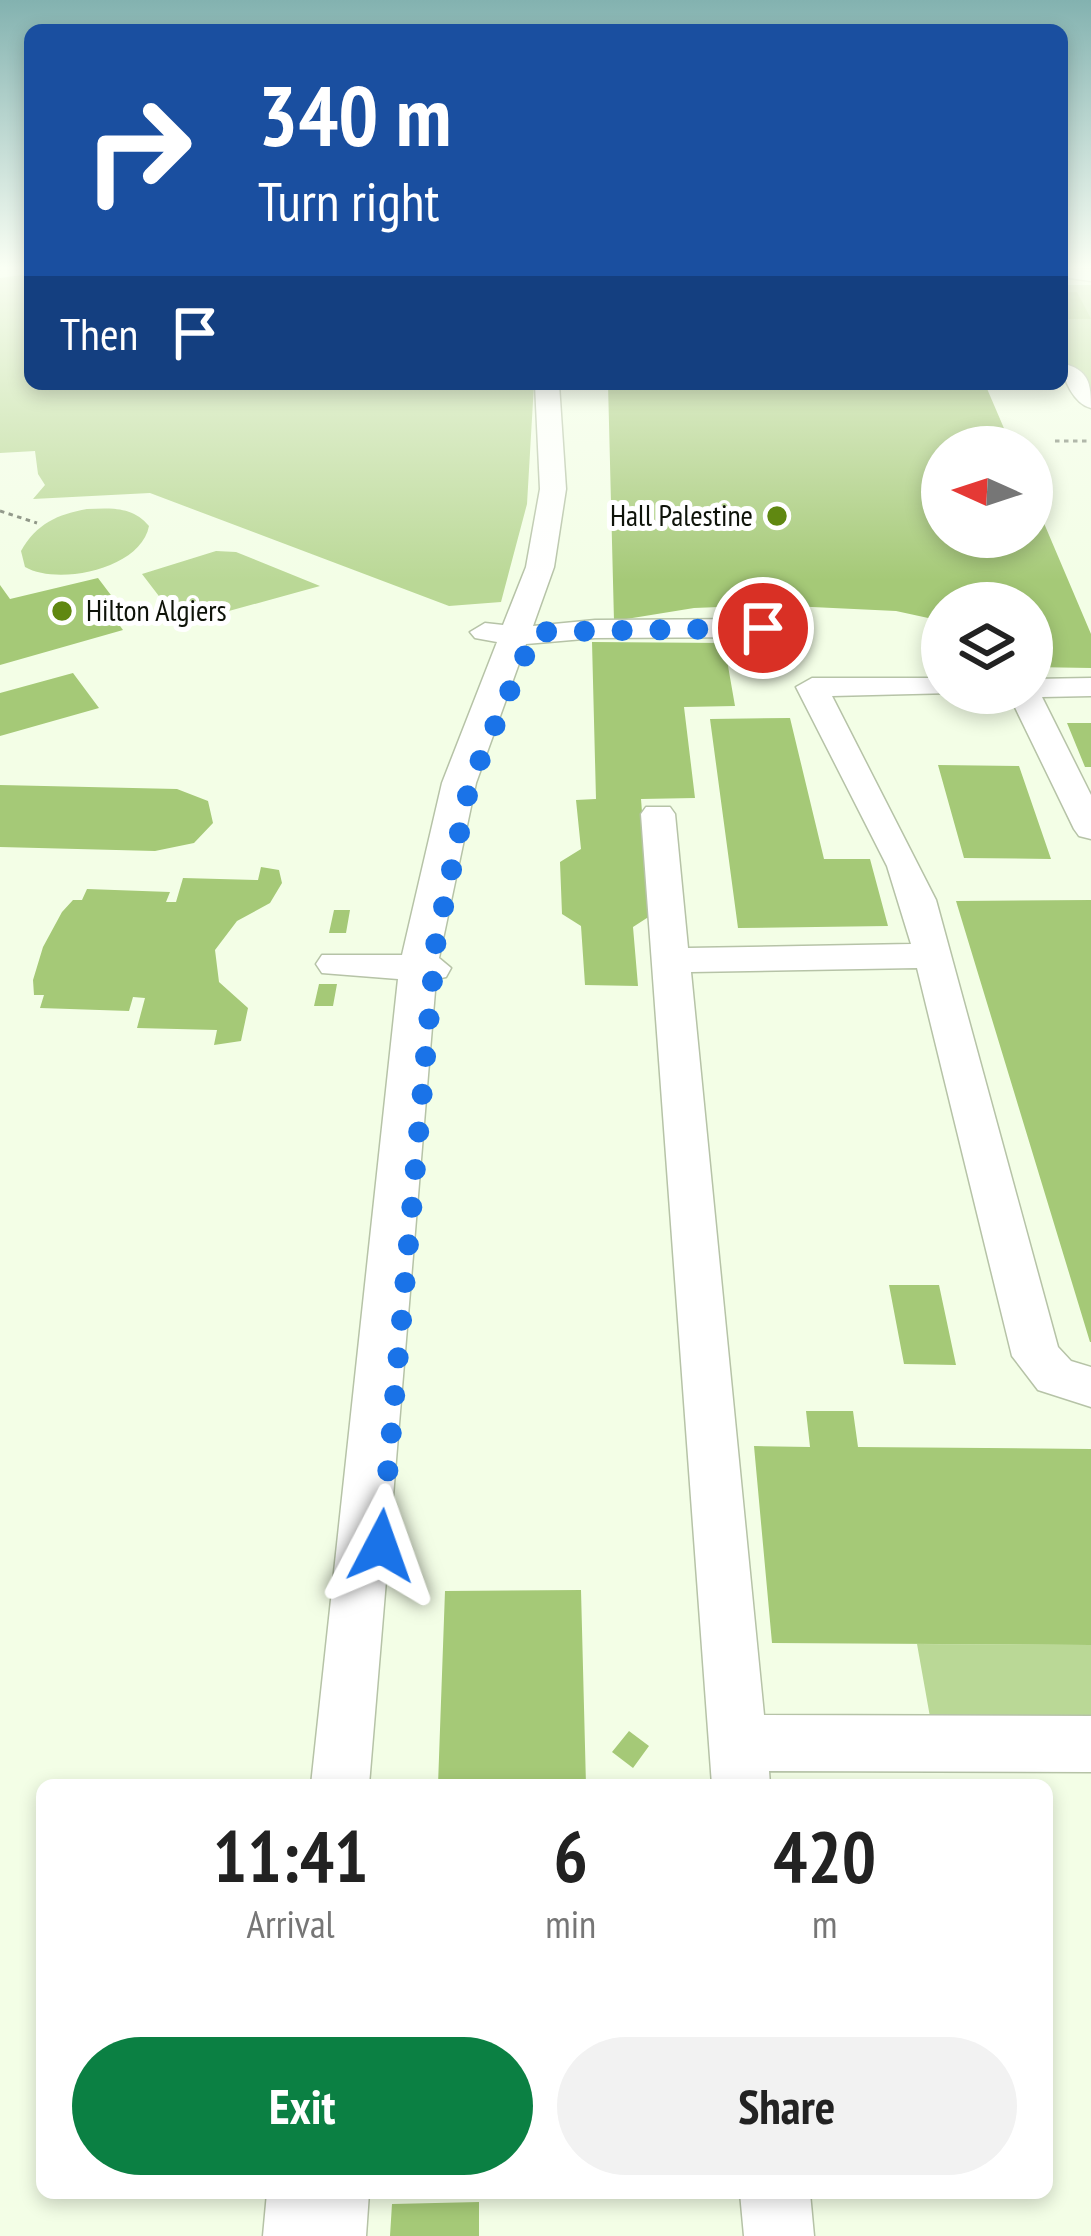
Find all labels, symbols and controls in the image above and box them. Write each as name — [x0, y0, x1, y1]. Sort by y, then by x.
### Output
text: 340 m — [258, 60, 451, 169]
icon: right — [60, 72, 216, 228]
text: Turn right — [258, 166, 439, 236]
icon: arrive — [162, 300, 228, 366]
text: Then — [60, 304, 138, 362]
north arrow — [921, 426, 1053, 558]
map controls — [921, 426, 1053, 714]
place label: Hall Palestine — [610, 495, 753, 534]
marker: Hall Palestine — [764, 503, 790, 529]
pin — [712, 577, 814, 679]
button: layers — [921, 582, 1053, 714]
place label: Hilton Algiers — [86, 590, 227, 629]
icon: arrive — [730, 595, 796, 661]
marker: Hilton Algiers — [49, 598, 75, 624]
position arrow — [318, 1483, 444, 1609]
text: 11:41 — [213, 1809, 369, 1902]
text: 6 — [554, 1809, 588, 1902]
text: 420 — [773, 1809, 876, 1902]
text: Arrival — [247, 1898, 335, 1949]
text: min — [545, 1898, 596, 1949]
text: m — [812, 1898, 837, 1949]
button: Exit — [72, 2037, 533, 2175]
button: Share — [557, 2037, 1017, 2175]

